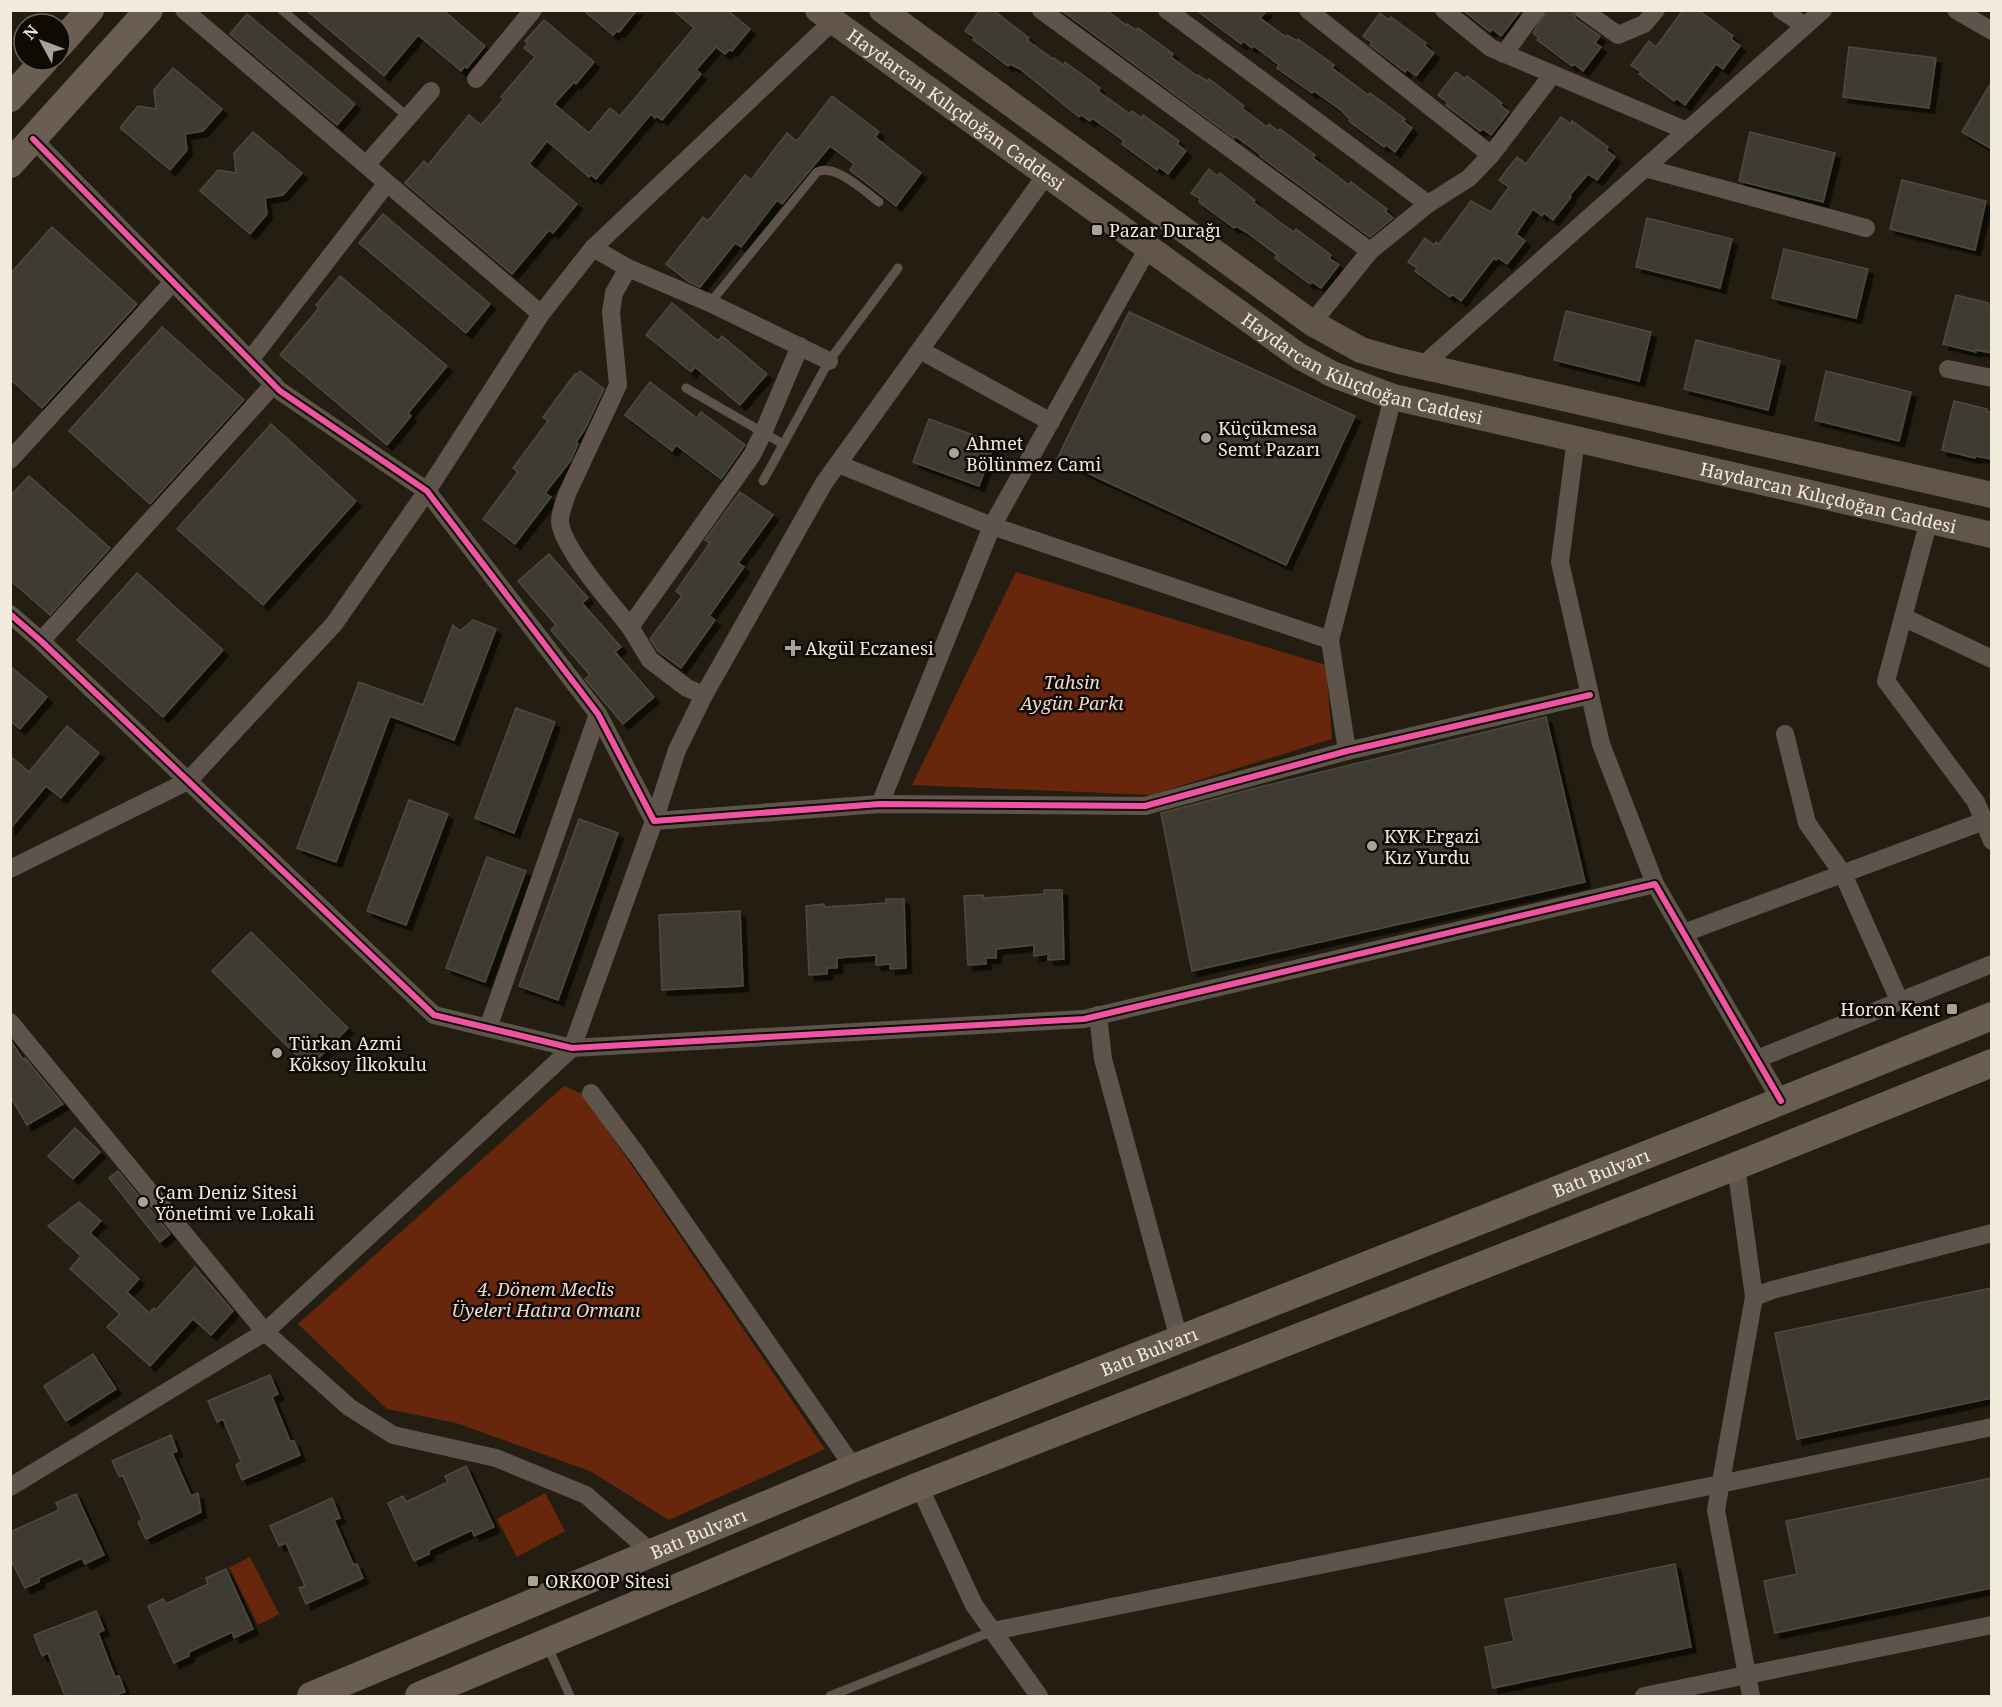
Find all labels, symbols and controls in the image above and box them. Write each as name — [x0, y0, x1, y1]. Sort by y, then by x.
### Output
north arrow — [12, 12, 72, 72]
text: N — [18, 20, 43, 44]
street label: Haydarcan Kılıçdoğan Caddesi — [843, 23, 1070, 196]
place label: Pazar Durağı — [1109, 218, 1221, 242]
marker: Pazar Durağı — [1090, 223, 1104, 237]
street label: Haydarcan Kılıçdoğan Caddesi — [1237, 307, 1485, 429]
place label: Küçükmesa Semt Pazarı — [1218, 416, 1320, 461]
place label: Ahmet Bölünmez Cami — [966, 431, 1101, 476]
marker: Küçükmesa Semt Pazarı — [1199, 431, 1213, 445]
marker: Ahmet Bölünmez Cami — [947, 446, 961, 460]
street label: Haydarcan Kılıçdoğan Caddesi — [1698, 456, 1959, 538]
place label: Akgül Eczanesi — [805, 636, 934, 660]
marker: Akgül Eczanesi — [786, 641, 800, 655]
park label: Tahsin Aygün Parkı — [1018, 670, 1124, 715]
place label: KYK Ergazi Kız Yurdu — [1384, 824, 1480, 869]
marker: KYK Ergazi Kız Yurdu — [1365, 839, 1379, 853]
place label: Horon Kent — [1840, 997, 1940, 1021]
marker: Horon Kent — [1945, 1002, 1959, 1016]
place label: Türkan Azmi Köksoy İlkokulu — [289, 1031, 427, 1076]
marker: Türkan Azmi Köksoy İlkokulu — [270, 1046, 284, 1060]
street label: Batı Bulvarı — [1549, 1143, 1653, 1203]
place label: Çam Deniz Sitesi Yönetimi ve Lokali — [154, 1180, 315, 1225]
marker: Çam Deniz Sitesi Yönetimi ve Lokali — [136, 1195, 150, 1209]
park label: 4. Dönem Meclis Üyeleri Hatıra Ormanı — [452, 1277, 641, 1322]
street label: Batı Bulvarı — [1097, 1321, 1201, 1381]
street label: Batı Bulvarı — [646, 1502, 750, 1564]
place label: ORKOOP Sitesi — [545, 1569, 670, 1593]
marker: ORKOOP Sitesi — [526, 1574, 540, 1588]

